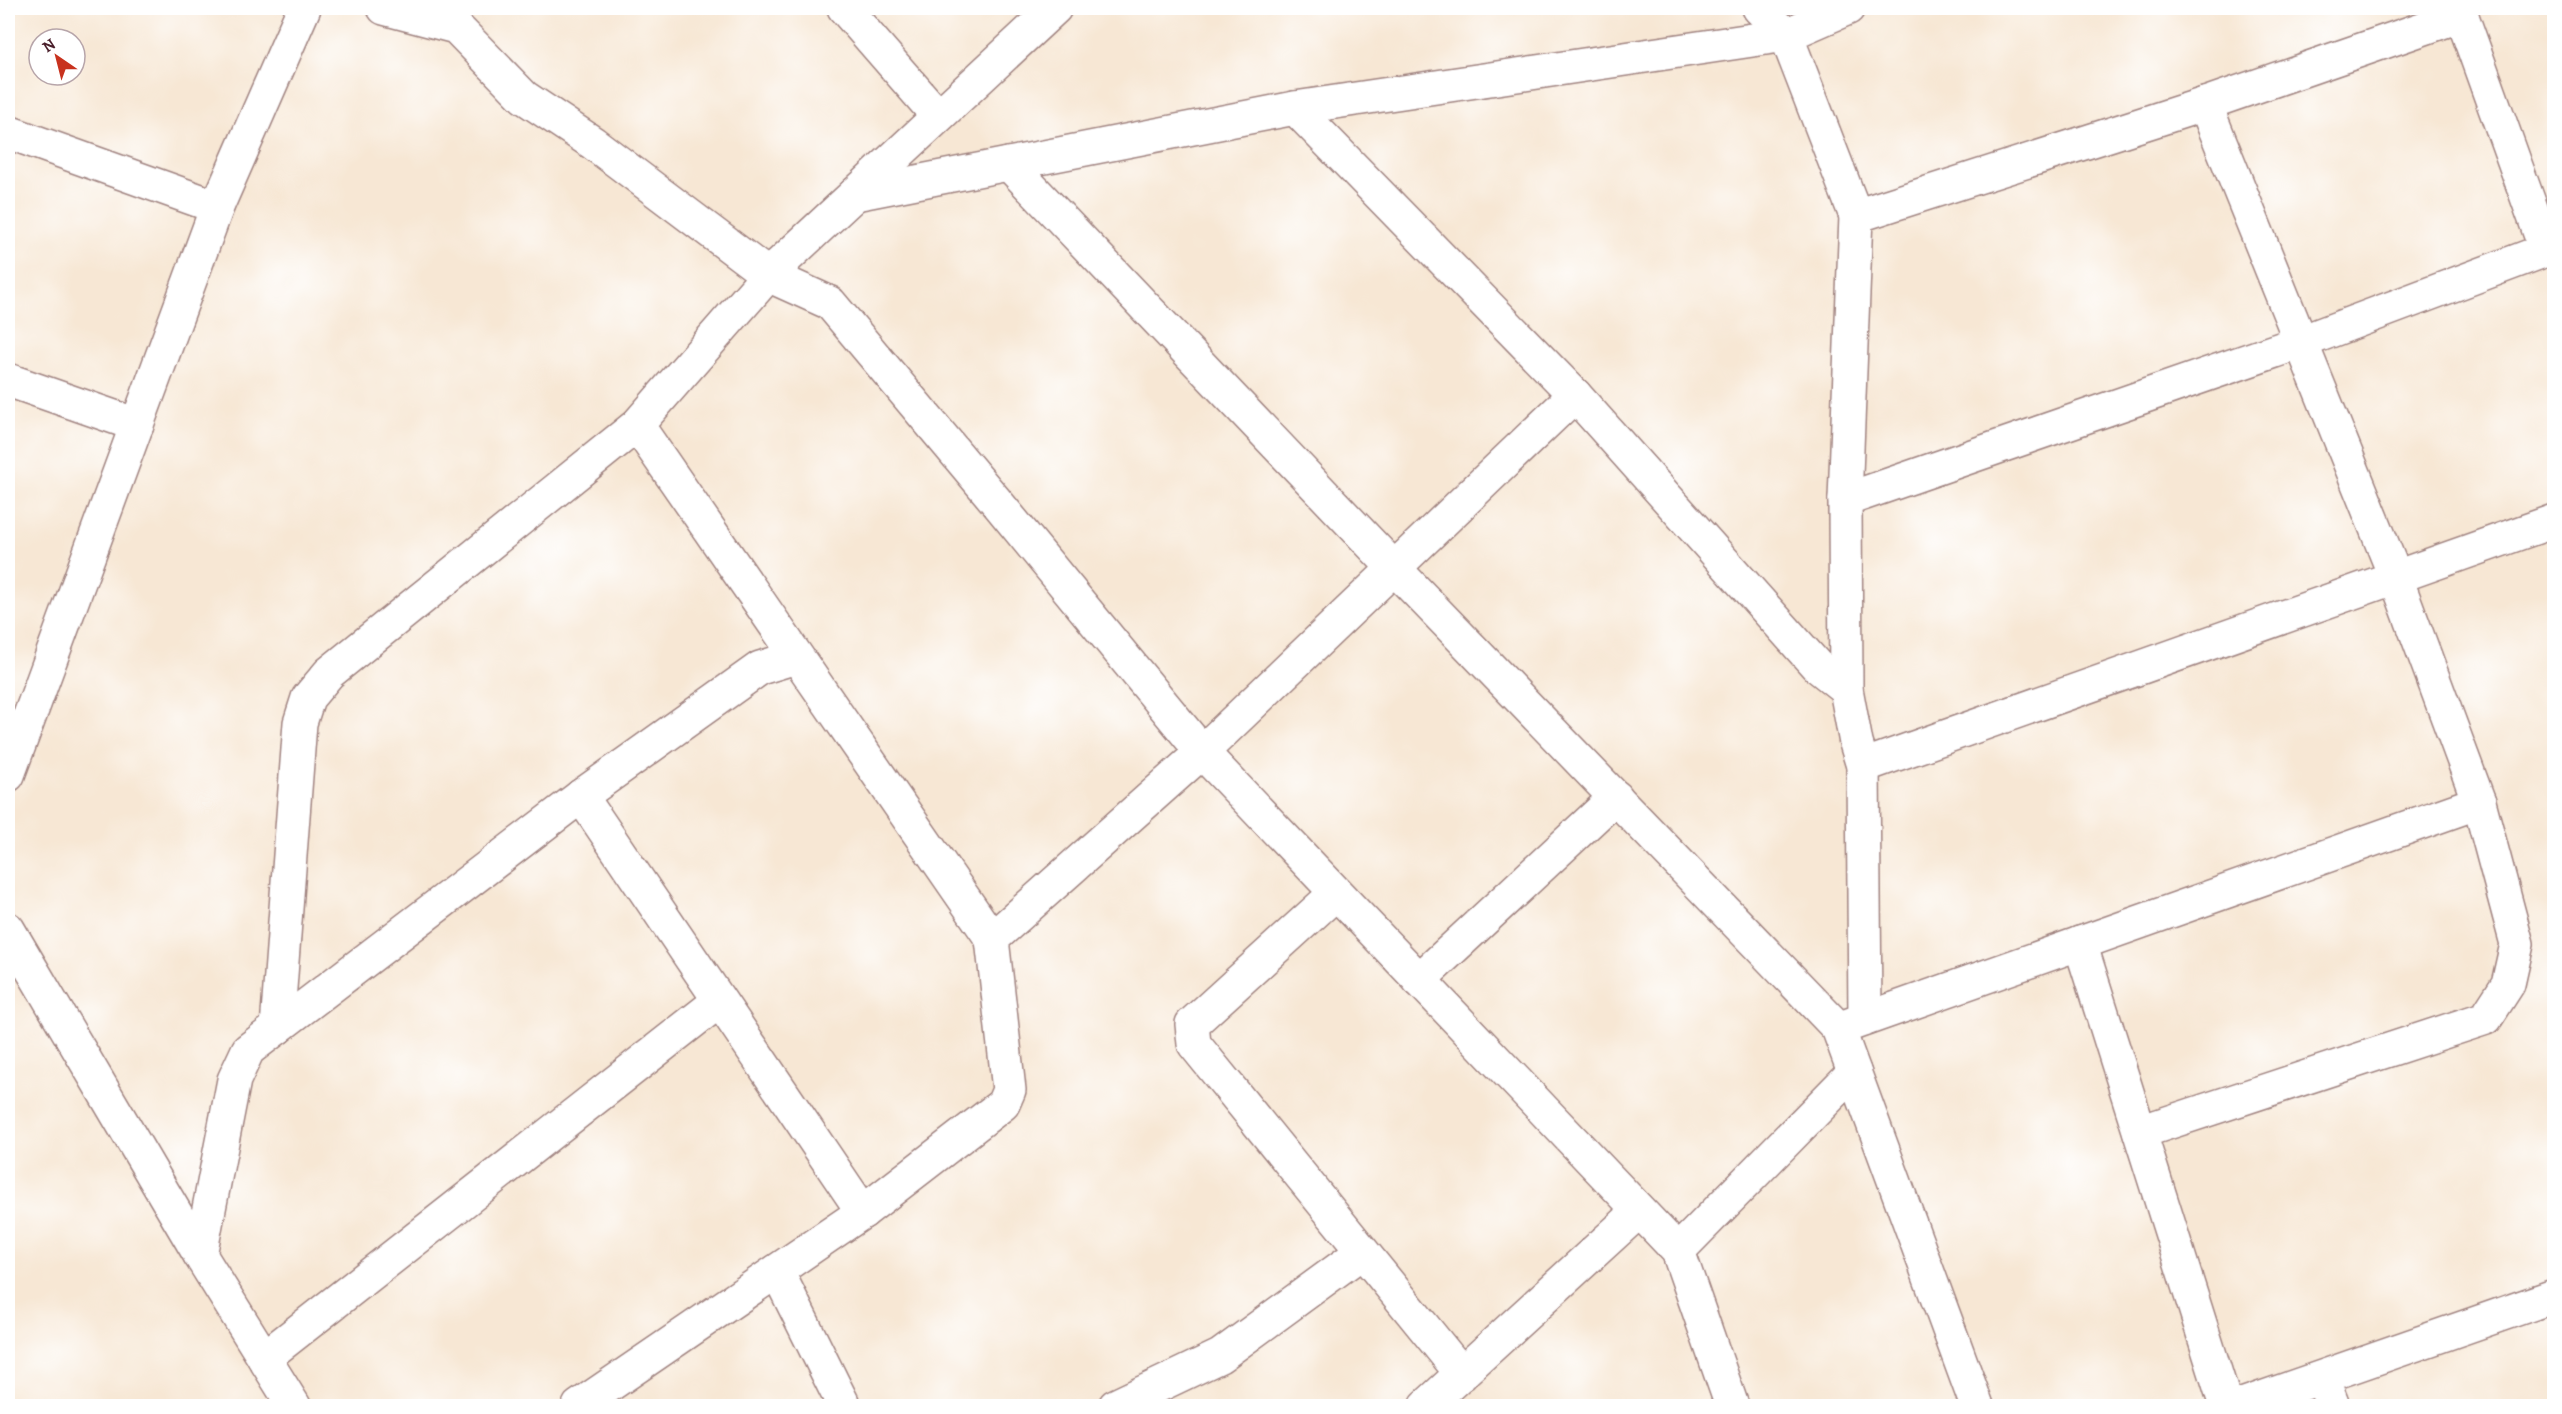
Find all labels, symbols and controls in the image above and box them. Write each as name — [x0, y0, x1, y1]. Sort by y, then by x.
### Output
north arrow — [27, 27, 87, 87]
text: N — [38, 33, 60, 58]

